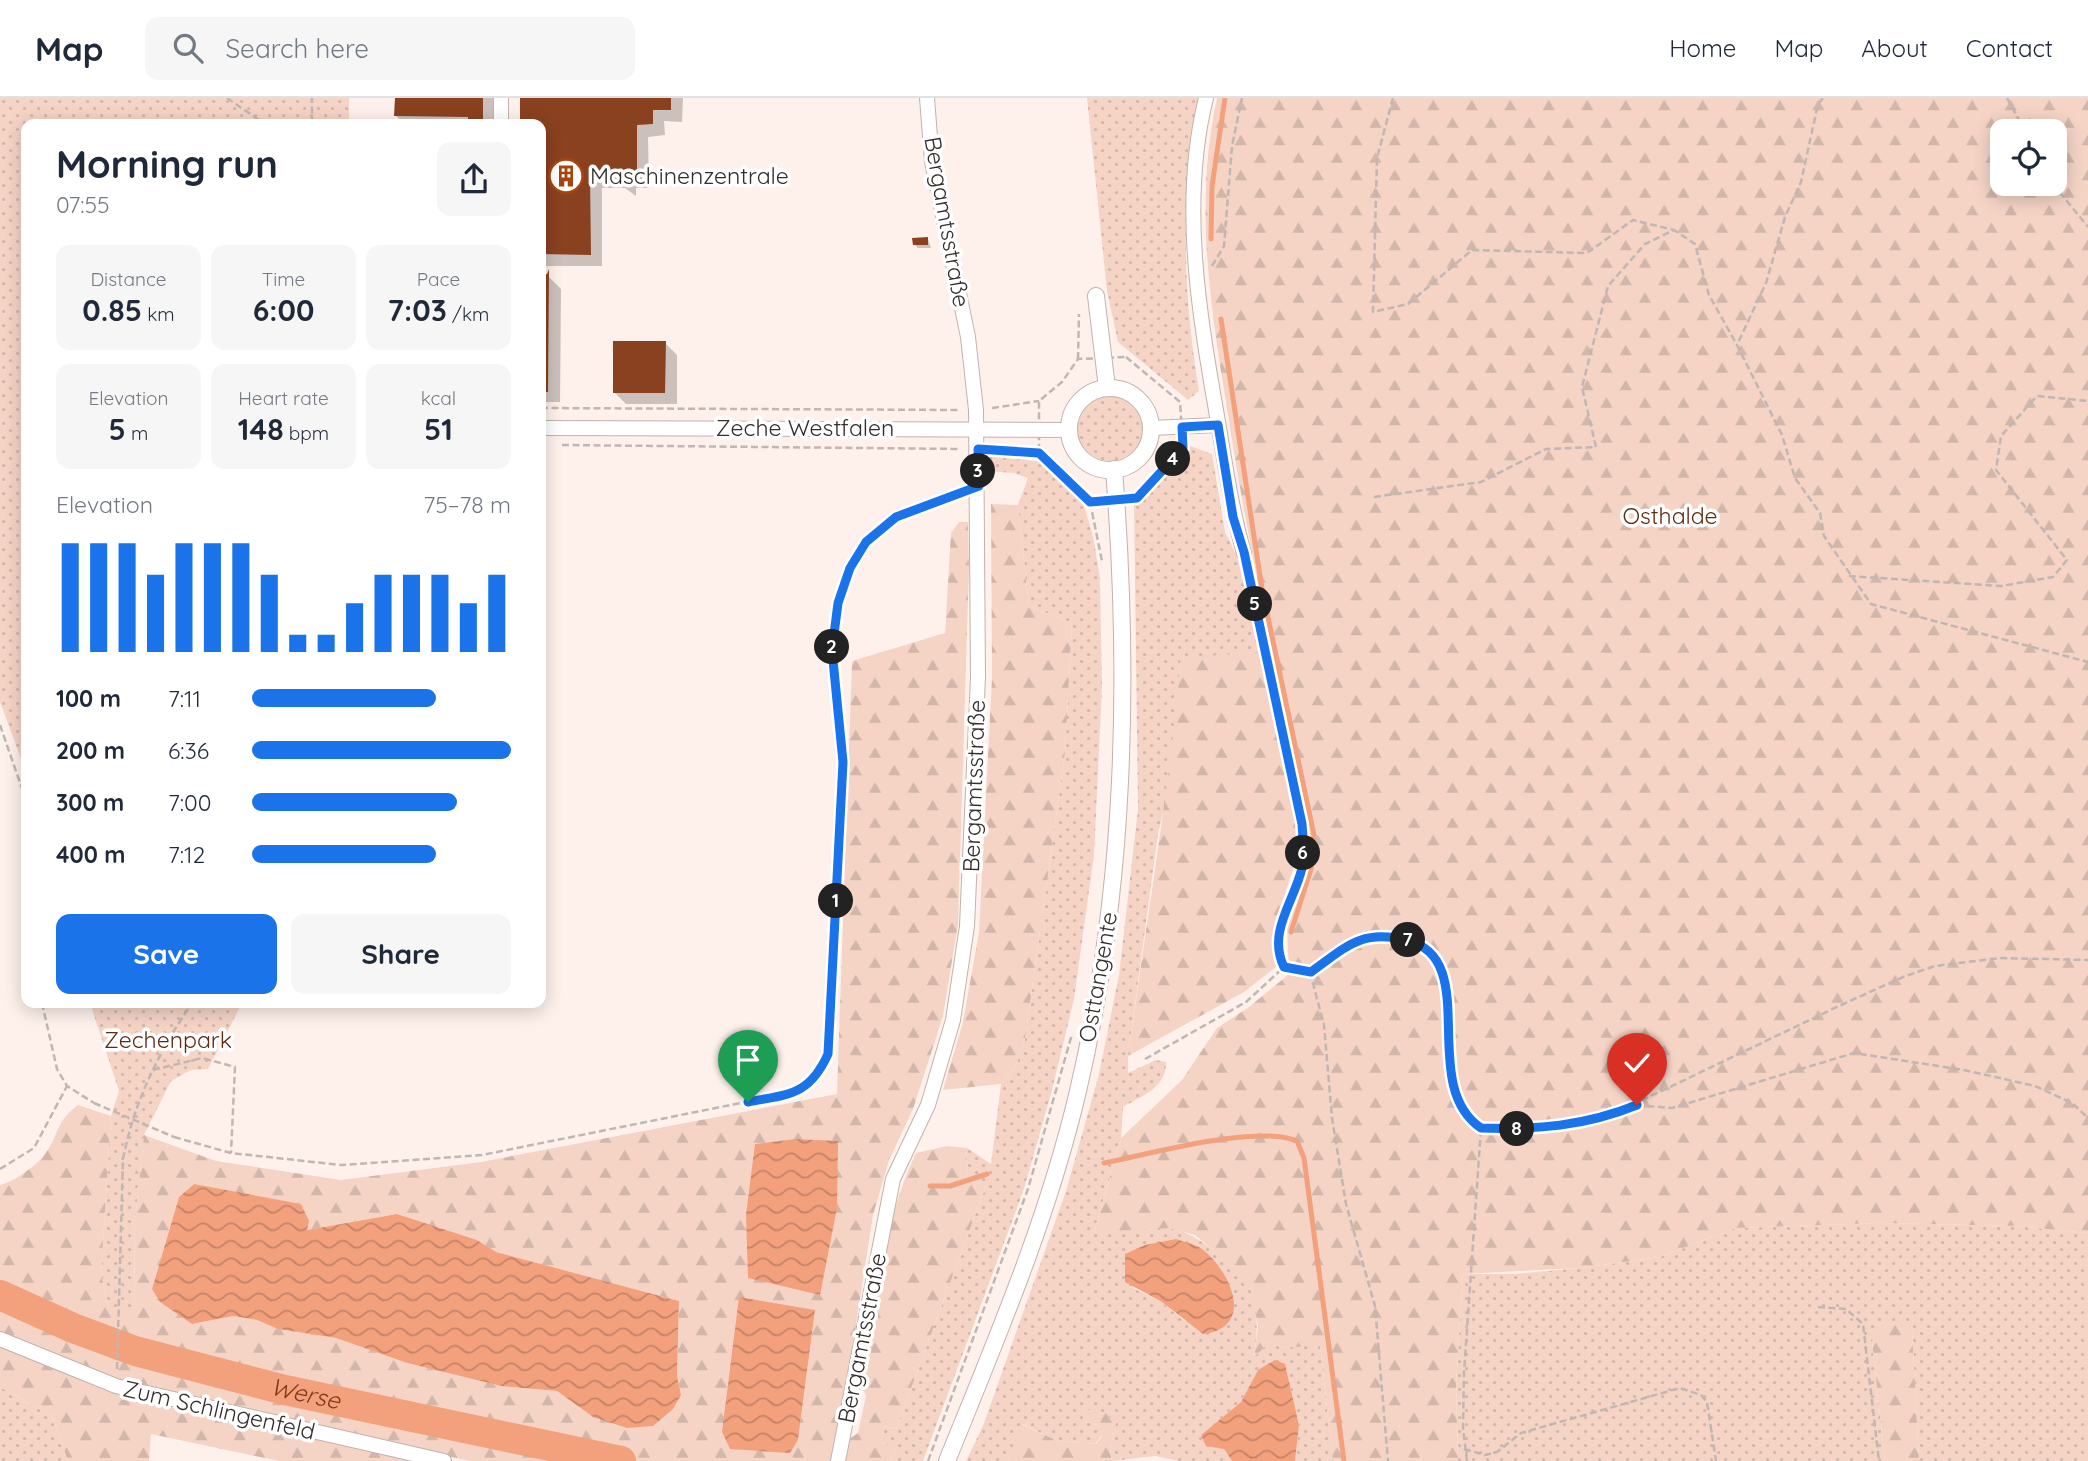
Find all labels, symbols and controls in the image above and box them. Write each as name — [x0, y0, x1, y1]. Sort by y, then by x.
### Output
search box — [145, 17, 635, 80]
text: Map — [35, 28, 103, 69]
icon: search — [169, 29, 207, 67]
text: Search here — [225, 32, 369, 65]
text: Home — [1669, 33, 1736, 63]
text: Map — [1774, 33, 1823, 63]
text: About — [1861, 33, 1928, 63]
text: Contact — [1966, 33, 2053, 63]
map controls — [1990, 119, 2067, 196]
button: locate — [1990, 119, 2067, 196]
street label: Bergamtsstraße — [918, 134, 977, 309]
text: Morning run — [56, 140, 278, 188]
button: share — [437, 142, 511, 216]
building icon: Maschinenzentrale — [547, 157, 585, 195]
place label: Maschinenzentrale — [590, 161, 789, 190]
text: 07:55 — [56, 190, 110, 219]
text: Distance — [90, 267, 167, 291]
text: Time — [262, 267, 305, 291]
text: Pace — [417, 267, 460, 291]
text: 0.85 — [82, 291, 142, 329]
text: 6:00 — [253, 291, 314, 329]
text: 7:03 — [388, 291, 447, 329]
text: km — [142, 302, 175, 326]
text: /km — [447, 302, 489, 326]
text: Elevation — [88, 386, 169, 410]
text: Heart rate — [238, 386, 329, 410]
text: kcal — [421, 386, 456, 410]
text: 5 — [109, 410, 126, 448]
text: 148 — [238, 410, 284, 448]
text: 51 — [424, 410, 453, 448]
street label: Zeche Westfalen — [716, 413, 894, 442]
text: m — [126, 421, 148, 445]
text: bpm — [284, 421, 329, 445]
pin: 4 — [1156, 442, 1190, 476]
text: 4 — [1167, 446, 1178, 470]
pin: 3 — [960, 454, 996, 488]
text: 3 — [972, 458, 983, 482]
text: Elevation — [56, 490, 153, 519]
text: 75–78 m — [423, 490, 511, 519]
park label: Osthalde — [1622, 501, 1718, 530]
pin: 5 — [1238, 587, 1272, 622]
text: 5 — [1249, 591, 1260, 615]
pin: 2 — [814, 630, 850, 664]
text: 2 — [826, 634, 837, 658]
text: 100 m — [56, 684, 121, 713]
text: 7:11 — [168, 684, 201, 713]
street label: Bergamtsstraße — [956, 699, 991, 873]
text: 200 m — [56, 736, 125, 765]
text: 6:36 — [168, 736, 209, 765]
text: 300 m — [56, 788, 124, 817]
text: 7:00 — [168, 788, 211, 817]
pin: 6 — [1286, 836, 1320, 870]
text: 400 m — [56, 840, 125, 869]
text: 7:12 — [168, 840, 205, 869]
text: 6 — [1297, 840, 1308, 864]
pin: 1 — [818, 884, 854, 918]
text: 1 — [832, 888, 839, 912]
street label: Osttangente — [1072, 909, 1123, 1044]
button: Save — [56, 914, 277, 994]
button: Share — [291, 914, 511, 994]
pin: 7 — [1390, 922, 1426, 958]
text: 7 — [1402, 927, 1413, 951]
park label: Zechenpark — [104, 1025, 232, 1054]
pin — [718, 1030, 778, 1102]
pin — [1607, 1033, 1667, 1105]
icon: arrive — [729, 1041, 767, 1079]
icon: check — [1618, 1044, 1656, 1082]
pin: 8 — [1500, 1112, 1534, 1146]
text: 8 — [1511, 1116, 1522, 1140]
street label: Bergamtsstraße — [831, 1250, 892, 1425]
water label: Werse — [267, 1371, 345, 1416]
street label: Zum Schlingenfeld — [120, 1373, 318, 1446]

